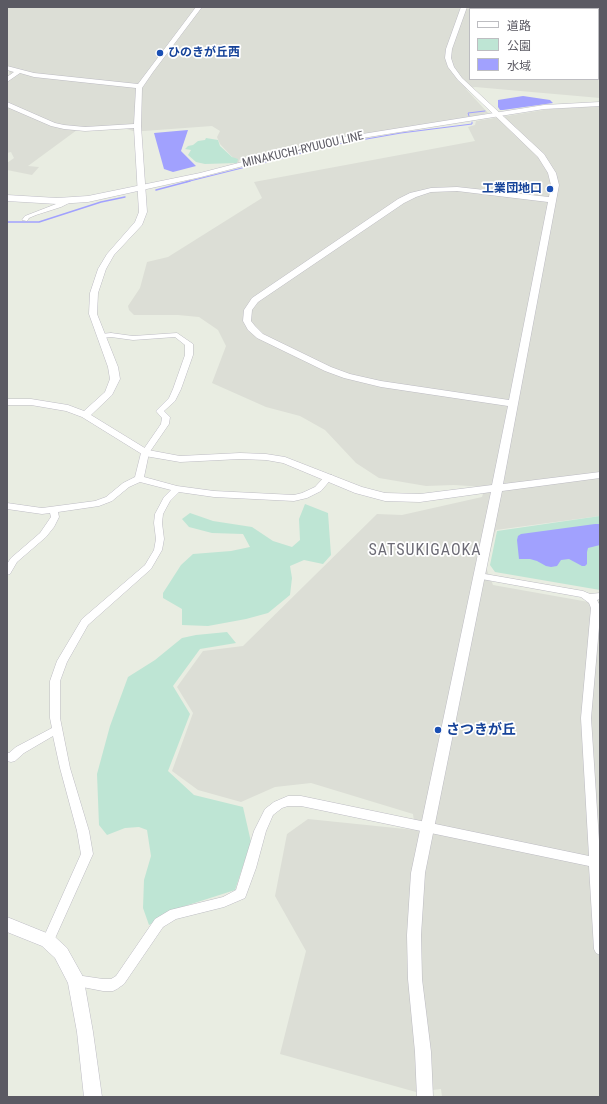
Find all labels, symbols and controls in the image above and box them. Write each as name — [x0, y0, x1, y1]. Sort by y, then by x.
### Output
legend — [469, 8, 599, 80]
text: 道路 — [507, 19, 531, 33]
text: 公園 — [507, 39, 531, 53]
place label: ひのきが丘西 — [168, 46, 240, 60]
marker: ひのきが丘西 — [155, 48, 165, 58]
text: 水域 — [507, 59, 531, 73]
street label: MINAKUCHI-RYUUOU LINE — [241, 129, 365, 171]
place label: 工業団地口 — [482, 182, 542, 196]
marker: 工業団地口 — [545, 184, 555, 194]
district label: SATSUKIGAOKA — [369, 541, 481, 561]
place label: さつきが丘 — [446, 722, 516, 738]
marker: さつきが丘 — [433, 725, 443, 735]

